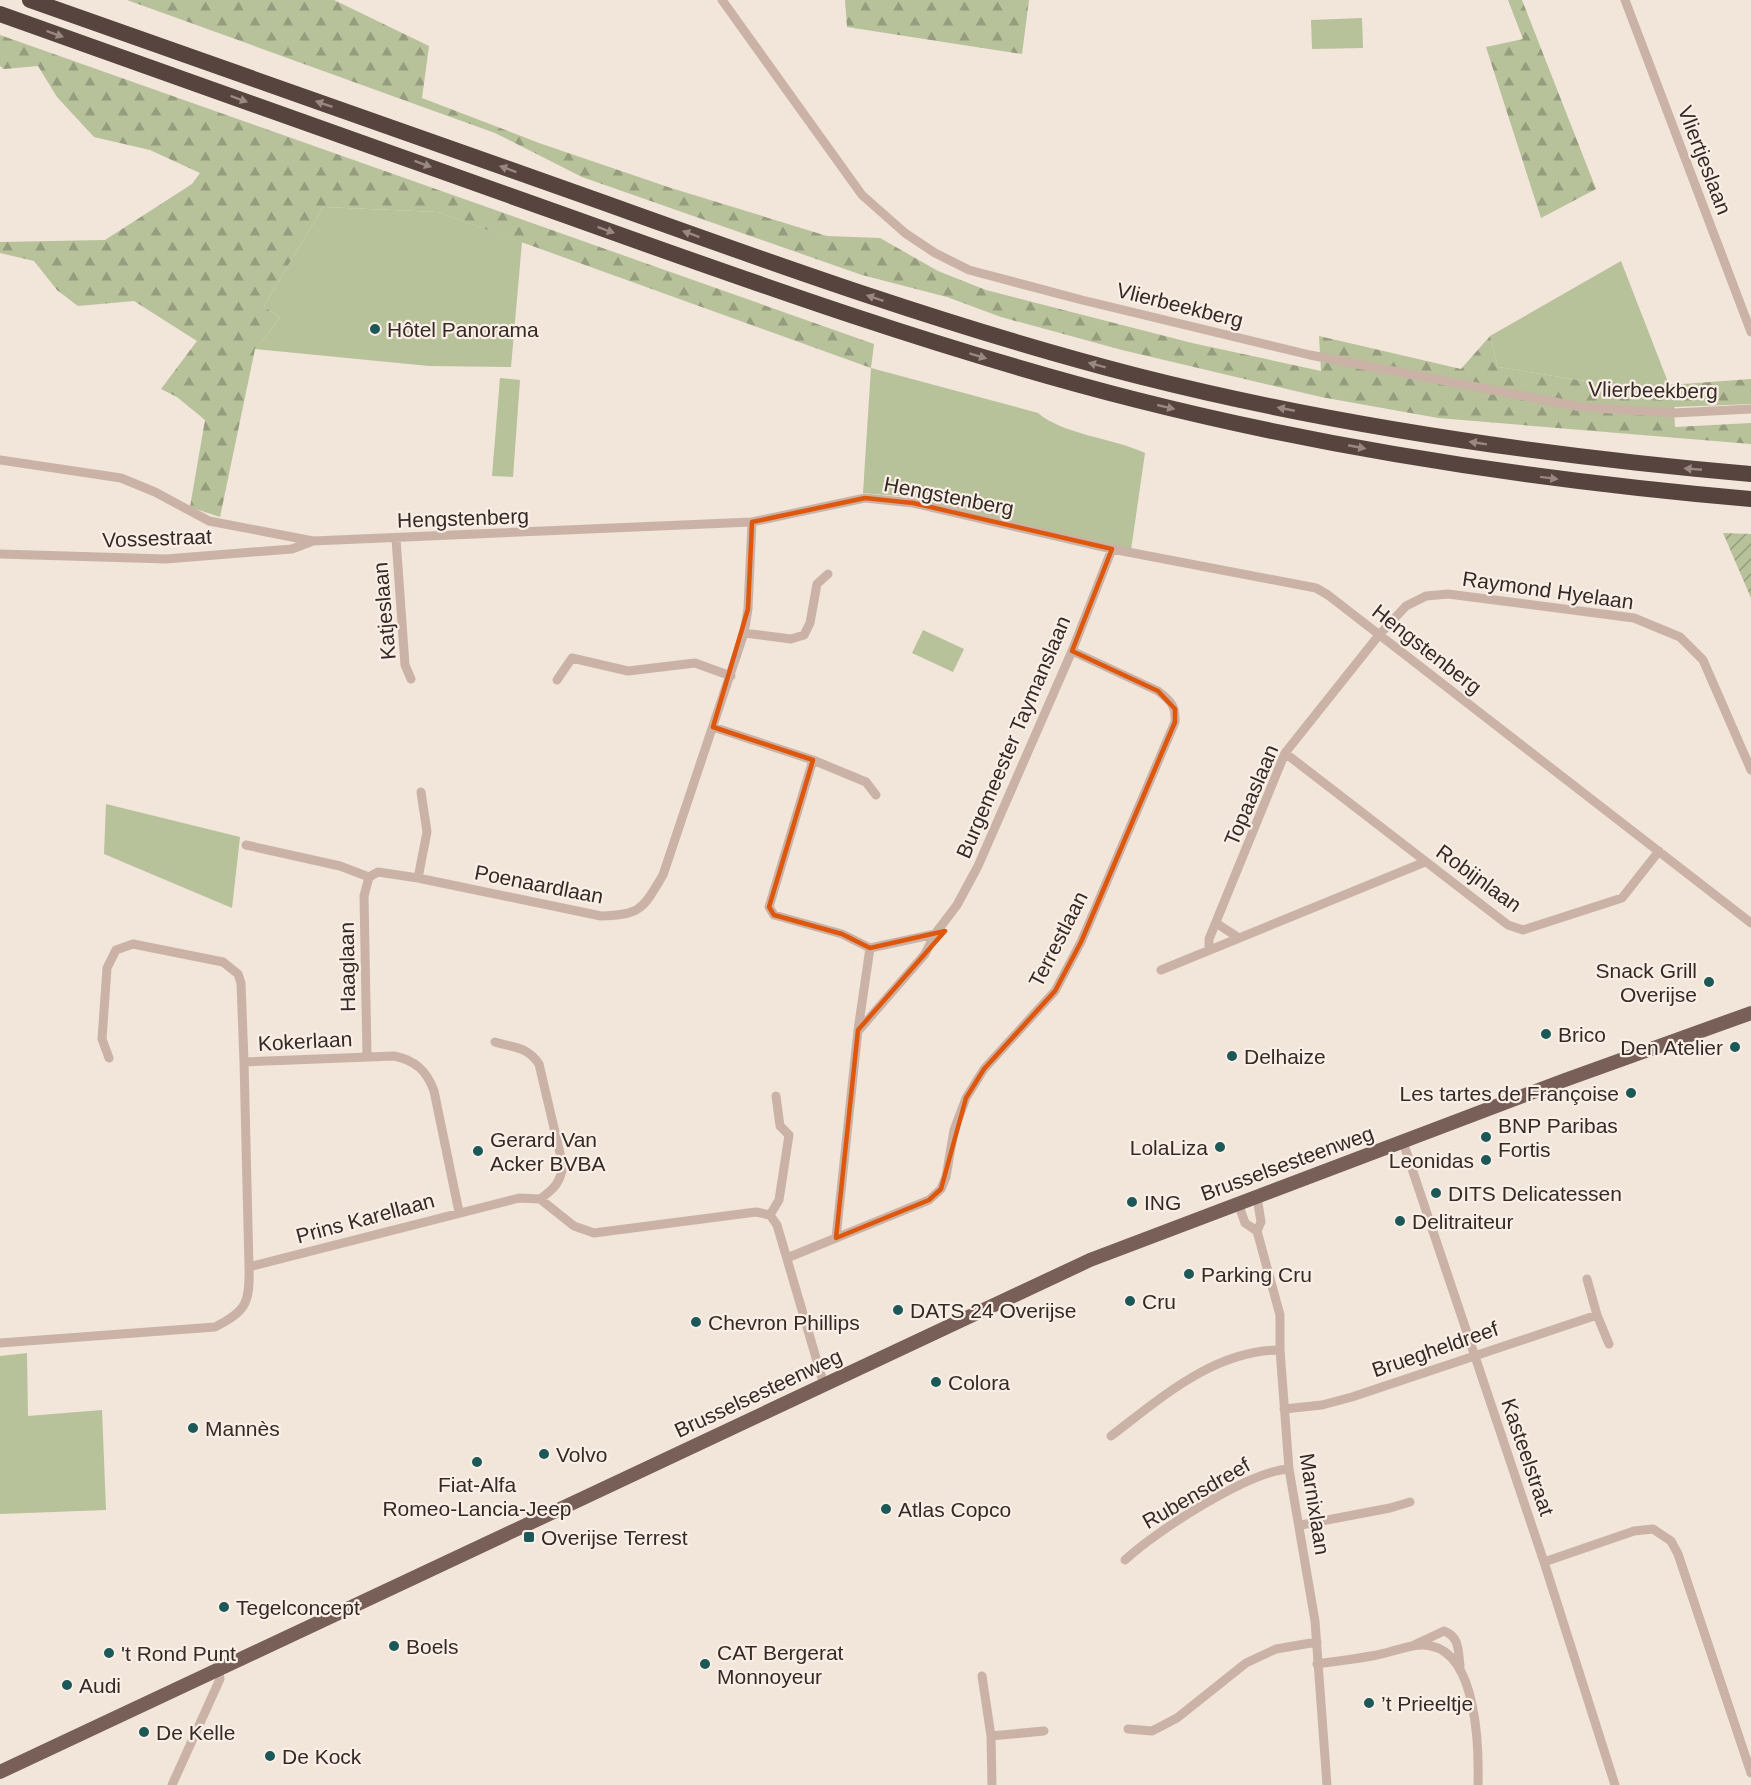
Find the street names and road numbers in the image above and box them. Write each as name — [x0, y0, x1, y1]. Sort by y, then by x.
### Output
street label: Vliertjeslaan — [1674, 102, 1736, 218]
street label: Vlierbeekberg — [1114, 278, 1246, 332]
street label: Vlierbeekberg — [1588, 377, 1718, 403]
street label: Hengstenberg — [882, 472, 1016, 520]
street label: Hengstenberg — [397, 504, 529, 532]
street label: Vossestraat — [102, 525, 212, 551]
street label: Katjeslaan — [368, 561, 400, 661]
street label: Raymond Hyelaan — [1461, 567, 1635, 613]
street label: Hengstenberg — [1368, 599, 1486, 699]
street label: Burgemeester Taymanslaan — [951, 612, 1075, 862]
street label: Topaaslaan — [1219, 741, 1283, 849]
street label: Robijnlaan — [1432, 840, 1526, 916]
street label: Poenaardlaan — [473, 860, 605, 908]
street label: Terrestlaan — [1024, 887, 1092, 991]
street label: Haaglaan — [335, 922, 359, 1012]
street label: Kokerlaan — [257, 1027, 353, 1055]
street label: Brusselsesteenweg — [1198, 1121, 1376, 1205]
street label: Prins Karellaan — [293, 1188, 437, 1248]
street label: Bruegheldreef — [1369, 1317, 1501, 1381]
street label: Brusselsesteenweg — [671, 1344, 845, 1442]
street label: Kasteelstraat — [1497, 1395, 1559, 1519]
street label: Marnixlaan — [1296, 1451, 1334, 1557]
street label: Rubensdreef — [1138, 1453, 1254, 1533]

